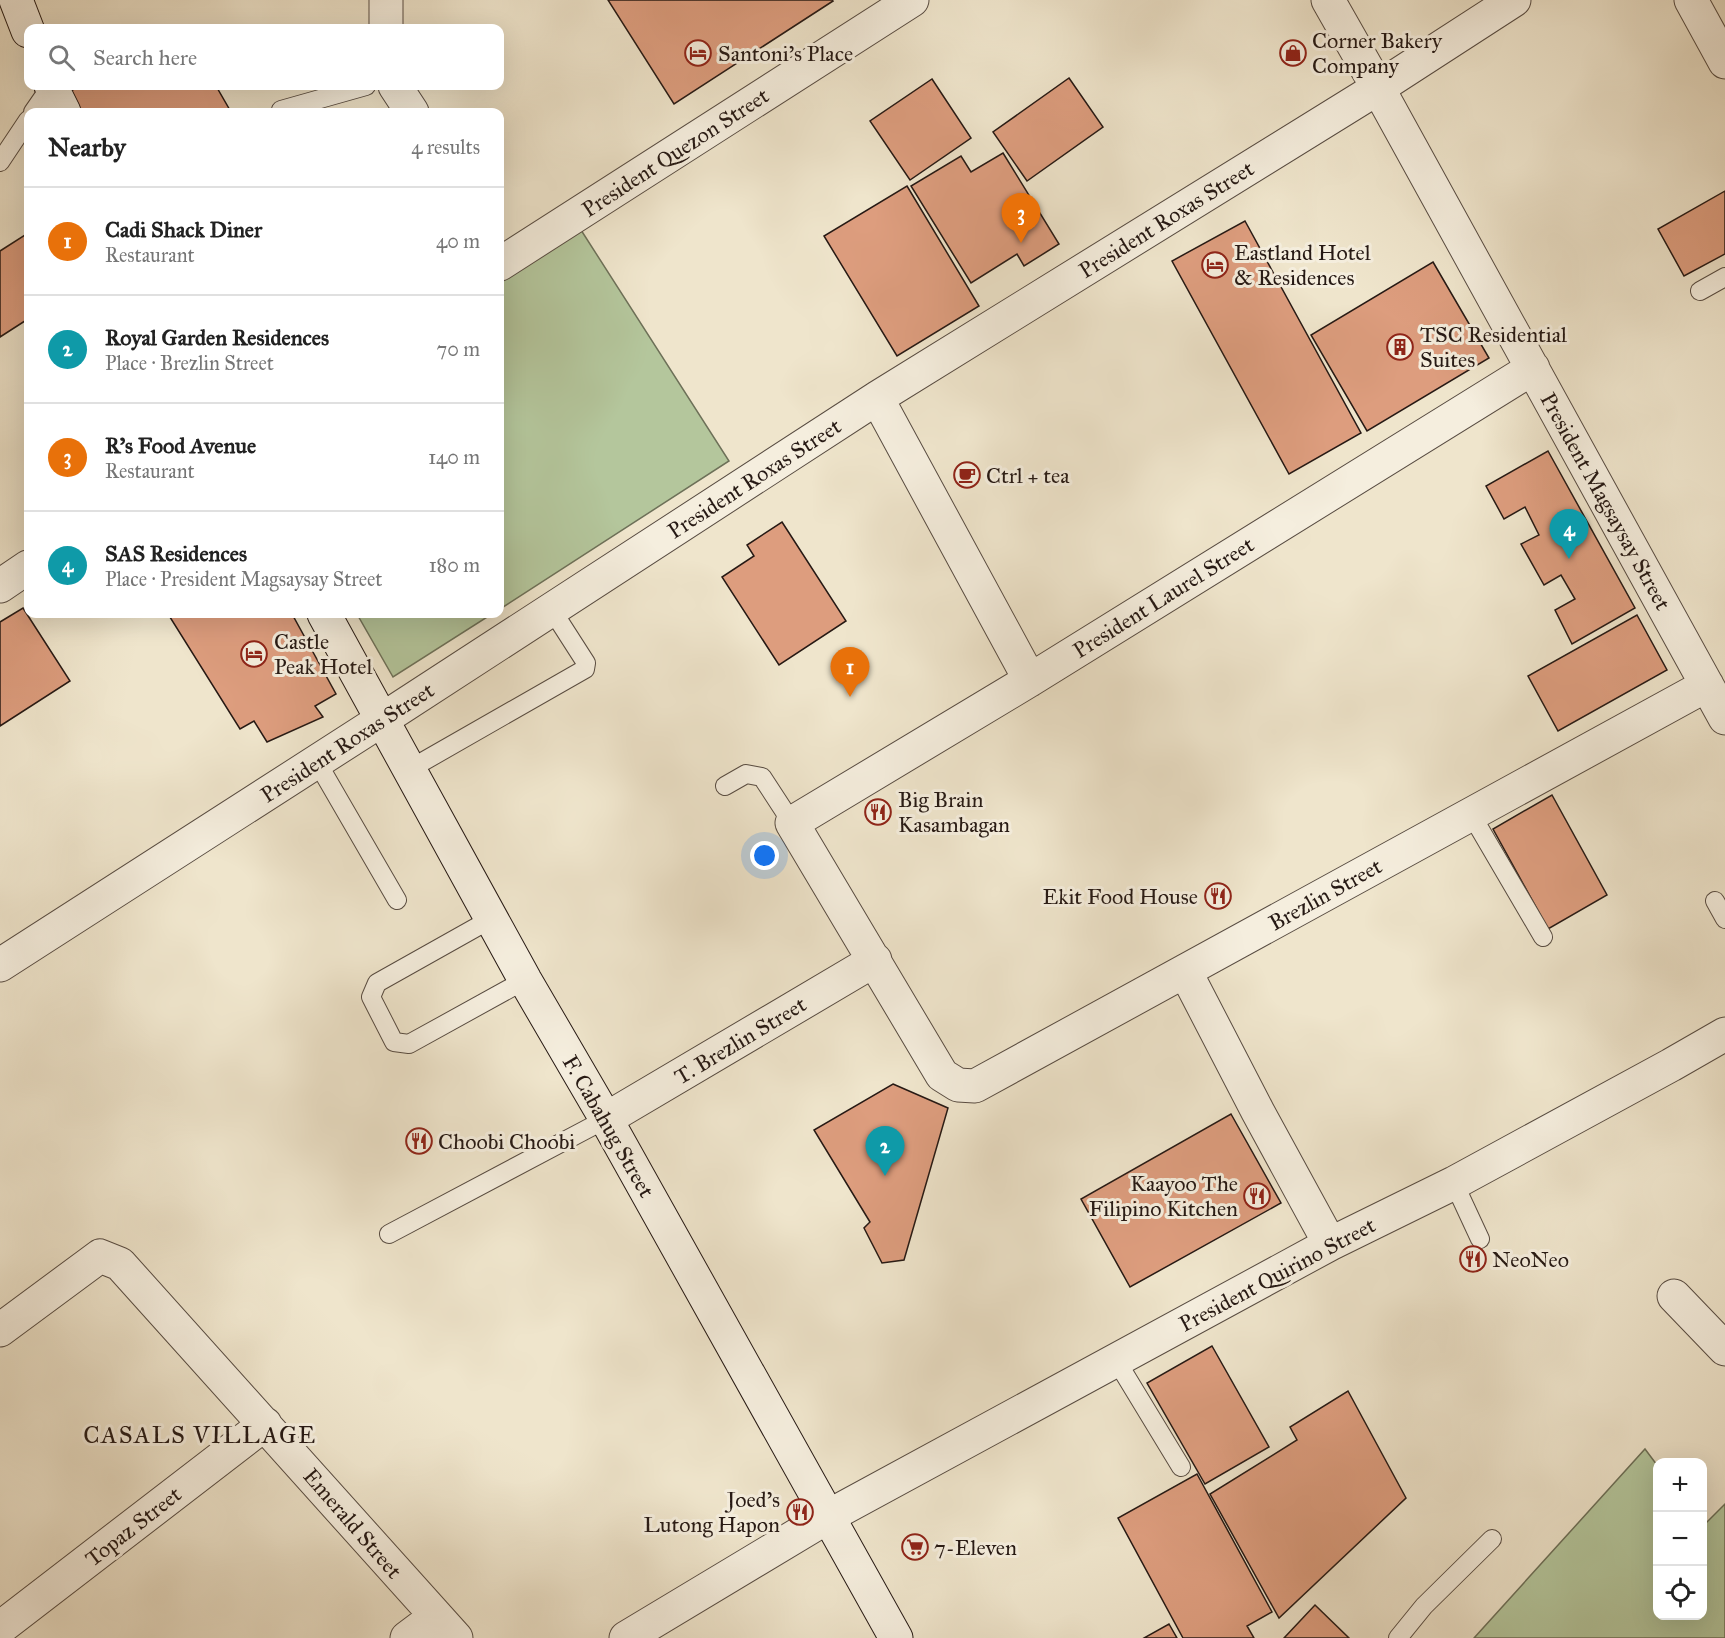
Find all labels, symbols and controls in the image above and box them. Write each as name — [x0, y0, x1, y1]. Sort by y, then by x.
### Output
search box — [24, 24, 504, 90]
place label: Corner Bakery Company — [1312, 27, 1443, 79]
hotel icon: Santoni's Place — [683, 38, 713, 68]
shop icon: Corner Bakery Company — [1278, 38, 1308, 68]
place label: Santoni's Place — [718, 40, 853, 67]
icon: search — [45, 41, 78, 74]
text: Search here — [93, 44, 197, 71]
street label: President Quezon Street — [577, 82, 774, 223]
text: Nearby — [48, 131, 126, 163]
text: 4 results — [411, 135, 480, 159]
street label: President Roxas Street — [1074, 155, 1259, 284]
pin: 3 — [1002, 194, 1040, 243]
text: Cadi Shack Diner — [105, 216, 262, 243]
text: 1 — [64, 229, 71, 253]
text: 40 m — [436, 229, 480, 253]
place label: Eastland Hotel & Residences — [1234, 239, 1371, 291]
text: Restaurant — [105, 243, 195, 267]
hotel icon: Eastland Hotel & Residences — [1200, 250, 1230, 280]
place label: TSC Residential Suites — [1420, 321, 1567, 373]
text: Royal Garden Residences — [105, 324, 329, 351]
building icon: TSC Residential Suites — [1385, 332, 1415, 362]
text: 2 — [63, 337, 72, 361]
text: 70 m — [437, 337, 480, 361]
text: Place · Brezlin Street — [105, 351, 274, 375]
street label: President Magsaysay Street — [1534, 388, 1677, 615]
street label: President Roxas Street — [663, 412, 846, 545]
text: R's Food Avenue — [105, 432, 256, 459]
text: 3 — [64, 445, 72, 469]
text: 140 m — [428, 445, 480, 469]
text: Restaurant — [105, 459, 195, 483]
cafe icon: Ctrl + tea — [952, 460, 982, 490]
place label: Ctrl + tea — [986, 462, 1070, 489]
pin: 4 — [1550, 510, 1588, 559]
street label: President Laurel Street — [1068, 531, 1259, 664]
text: SAS Residences — [105, 540, 247, 567]
text: 4 — [62, 553, 73, 577]
text: 180 m — [429, 553, 480, 577]
text: Place · President Magsaysay Street — [105, 567, 382, 591]
place label: Castle Peak Hotel — [274, 628, 372, 680]
hotel icon: Castle Peak Hotel — [239, 639, 269, 669]
pin: 1 — [830, 648, 870, 697]
street label: President Roxas Street — [256, 676, 439, 809]
place label: Big Brain Kasambagan — [898, 786, 1010, 838]
restaurant icon: Big Brain Kasambagan — [863, 797, 893, 827]
your location — [750, 841, 779, 870]
street label: Brezlin Street — [1264, 852, 1387, 937]
restaurant icon: Ekit Food House — [1203, 881, 1233, 911]
place label: Ekit Food House — [1042, 883, 1198, 910]
street label: T. Brezlin Street — [670, 990, 811, 1090]
street label: F. Cabahug Street — [557, 1050, 660, 1202]
restaurant icon: Choobi Choobi — [404, 1126, 434, 1156]
pin: 2 — [866, 1126, 904, 1176]
place label: Choobi Choobi — [438, 1128, 575, 1155]
place label: Kaayoo The Filipino Kitchen — [1089, 1170, 1238, 1222]
restaurant icon: Kaayoo The Filipino Kitchen — [1242, 1181, 1272, 1211]
street label: President Quirino Street — [1174, 1211, 1380, 1338]
restaurant icon: NeoNeo — [1458, 1244, 1488, 1274]
place label: NeoNeo — [1492, 1246, 1569, 1273]
district label: CASALS VILLAGE — [83, 1420, 317, 1450]
map controls — [1653, 1458, 1707, 1620]
button: + — [1653, 1458, 1707, 1512]
street label: Emerald Street — [297, 1463, 408, 1584]
street label: Topaz Street — [80, 1480, 187, 1572]
place label: Joed's Lutong Hapon — [644, 1486, 780, 1538]
restaurant icon: Joed's Lutong Hapon — [785, 1497, 815, 1527]
button: − — [1653, 1512, 1707, 1566]
supermarket icon: 7-Eleven — [900, 1532, 930, 1562]
place label: 7-Eleven — [934, 1534, 1017, 1561]
button: locate — [1653, 1566, 1707, 1620]

